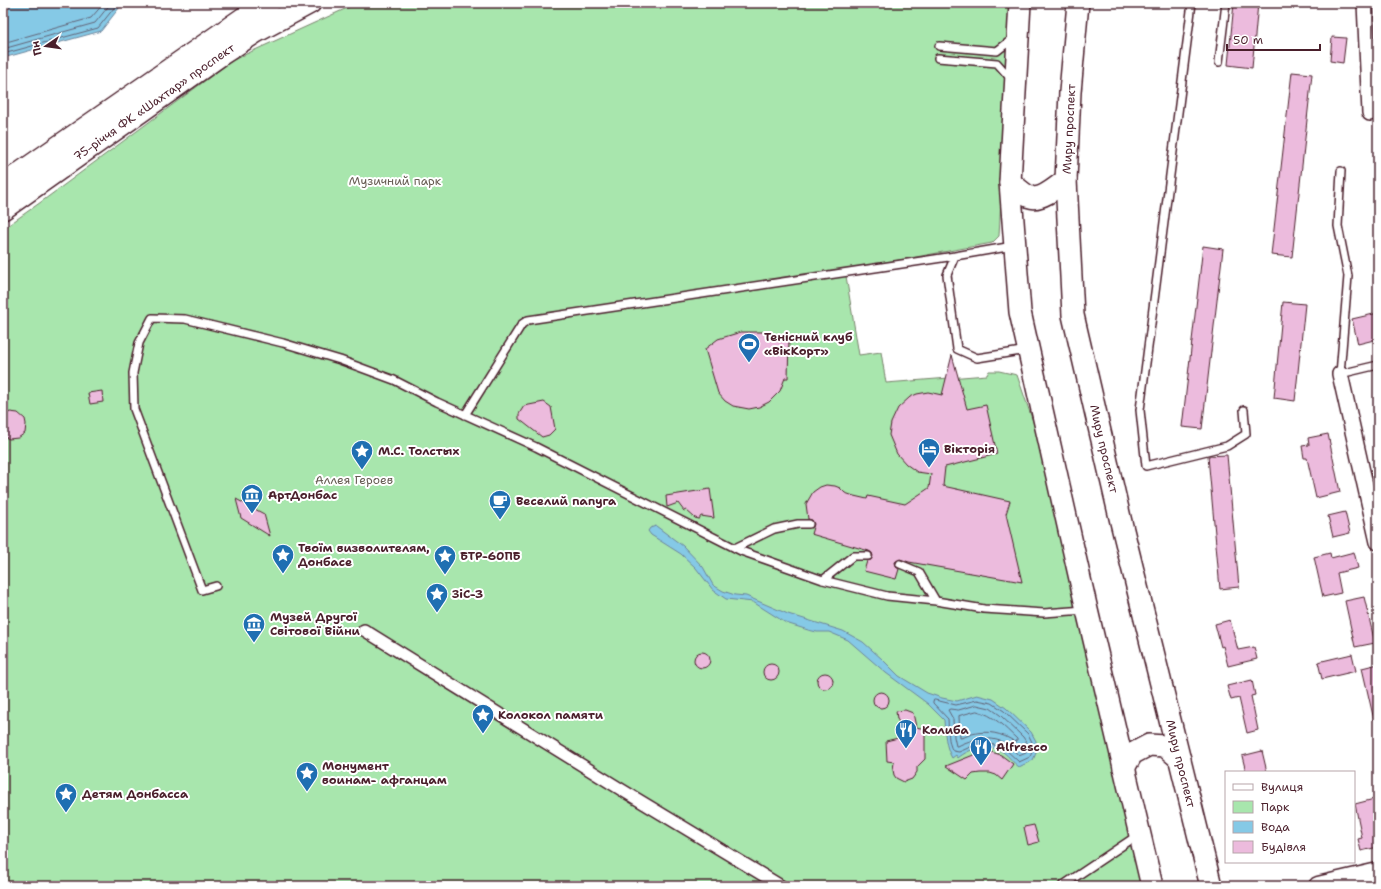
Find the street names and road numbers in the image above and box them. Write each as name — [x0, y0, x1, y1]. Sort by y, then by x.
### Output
street label: 75-річчя ФК «Шахтар» проспект — [70, 39, 238, 165]
street label: Миру проспект — [1059, 83, 1079, 174]
street label: Миру проспект — [1086, 403, 1122, 495]
street label: Миру проспект — [1162, 718, 1200, 810]

